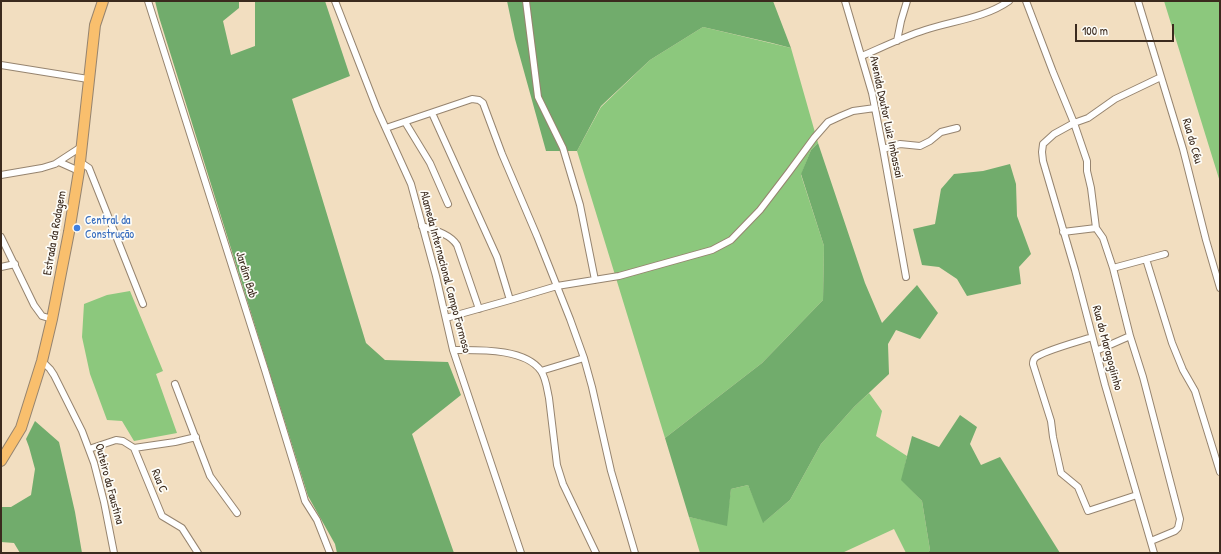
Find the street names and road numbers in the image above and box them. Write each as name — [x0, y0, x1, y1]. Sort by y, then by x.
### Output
street label: Avenida Doutor Luiz Imbassai — [866, 55, 906, 179]
street label: Rua do Céu — [1179, 117, 1205, 165]
street label: Alameda Internacional Campo Formoso — [416, 189, 474, 355]
street label: Estrada da Rodagem — [40, 190, 70, 276]
street label: Jardim Bab — [232, 250, 260, 300]
street label: Rua do Maragogiinho — [1089, 304, 1125, 392]
street label: Outeiro da Faustina — [91, 442, 127, 526]
street label: Rua C — [148, 467, 170, 495]

